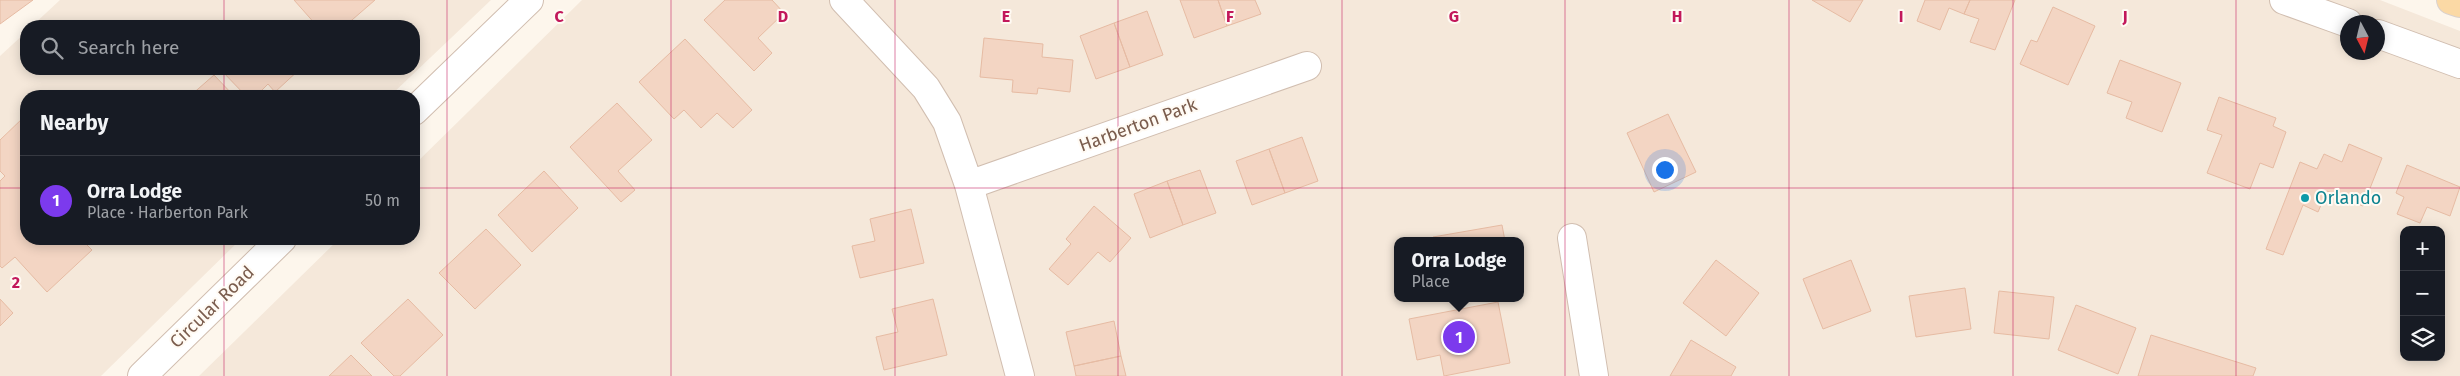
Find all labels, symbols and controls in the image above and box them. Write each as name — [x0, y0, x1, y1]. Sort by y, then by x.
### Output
text: C — [554, 7, 564, 26]
text: D — [778, 7, 788, 26]
text: E — [1002, 7, 1010, 26]
text: F — [1226, 7, 1234, 26]
text: G — [1449, 7, 1459, 26]
text: H — [1672, 7, 1682, 26]
text: I — [1899, 7, 1903, 26]
text: J — [2121, 7, 2128, 26]
north arrow — [2340, 15, 2385, 60]
search box — [20, 20, 420, 75]
icon: search — [38, 34, 66, 62]
text: Search here — [78, 36, 179, 59]
street label: Harberton Park — [1076, 93, 1201, 157]
text: Nearby — [40, 110, 108, 136]
your location — [1652, 157, 1678, 183]
text: Orra Lodge — [87, 180, 182, 203]
place label: Orlando — [2315, 187, 2381, 209]
text: 1 — [52, 191, 60, 210]
text: 50 m — [365, 191, 400, 210]
marker: Orlando — [2299, 192, 2311, 204]
text: Place · Harberton Park — [87, 203, 248, 222]
map controls — [2400, 226, 2445, 361]
button: + — [2400, 226, 2445, 271]
popup — [1394, 237, 1524, 302]
text: Orra Lodge — [1412, 249, 1506, 272]
street label: Circular Road — [165, 261, 259, 353]
button: − — [2400, 271, 2445, 316]
text: Place — [1412, 272, 1450, 291]
text: 2 — [12, 273, 20, 292]
button: layers — [2400, 316, 2445, 361]
pin: 1 — [1443, 318, 1475, 356]

